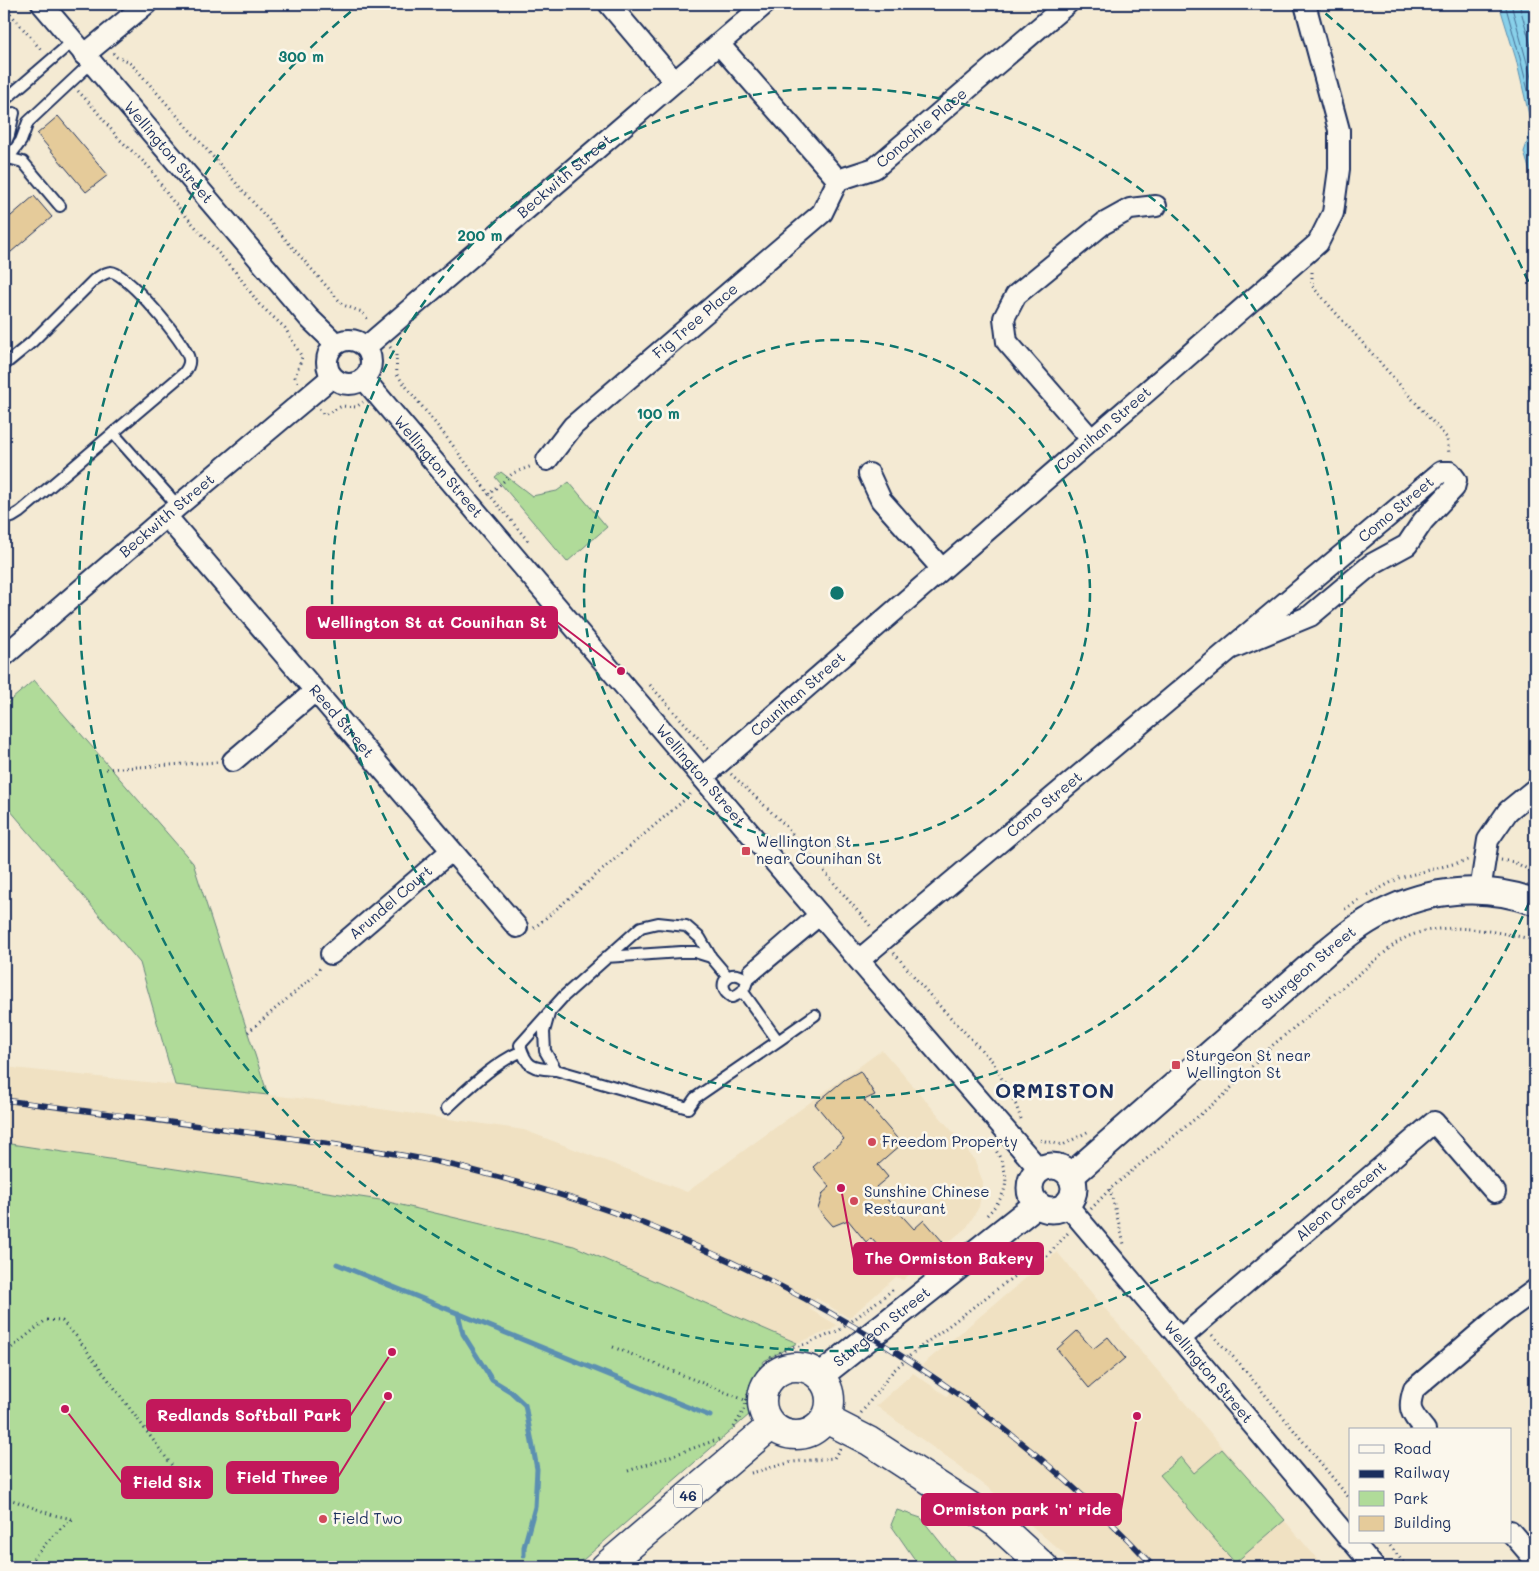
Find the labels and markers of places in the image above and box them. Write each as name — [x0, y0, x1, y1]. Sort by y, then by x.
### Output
centre of rings — [828, 584, 846, 602]
callout: Wellington St at Counihan St — [307, 607, 557, 638]
place label: Wellington St near Counihan St — [756, 831, 882, 868]
marker: Wellington St near Counihan St — [740, 845, 752, 857]
place label: Sturgeon St near Wellington St — [1186, 1045, 1311, 1082]
marker: Sturgeon St near Wellington St — [1170, 1059, 1182, 1071]
place label: Freedom Property — [882, 1131, 1018, 1151]
marker: Freedom Property — [866, 1136, 878, 1148]
place label: Sunshine Chinese Restaurant — [864, 1181, 990, 1218]
marker: Sunshine Chinese Restaurant — [848, 1195, 860, 1207]
callout: The Ormiston Bakery — [854, 1243, 1043, 1274]
callout: Redlands Softball Park — [147, 1400, 350, 1431]
callout: Field Three — [227, 1462, 338, 1493]
callout: Field Six — [122, 1467, 212, 1498]
callout: Ormiston park 'n' ride — [922, 1494, 1121, 1525]
place label: Field Two — [333, 1508, 402, 1528]
marker: Field Two — [317, 1513, 329, 1525]

